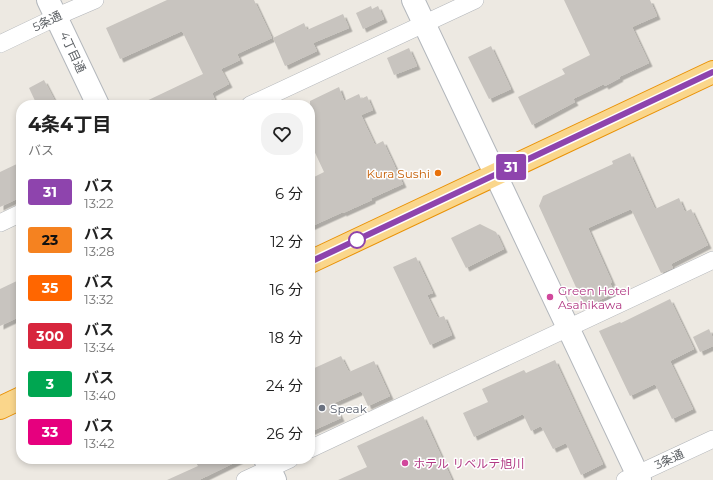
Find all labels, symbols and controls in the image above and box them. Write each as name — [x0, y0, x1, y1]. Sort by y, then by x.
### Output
street label: 5条通 — [30, 8, 64, 34]
street label: 4丁目通 — [57, 29, 89, 75]
text: 4条4丁目 — [28, 113, 111, 136]
button: heart — [261, 113, 303, 155]
text: バス — [28, 142, 54, 158]
line badge: 31 — [493, 154, 529, 180]
text: 31 — [504, 158, 518, 176]
place label: Kura Sushi — [366, 166, 430, 181]
marker: Kura Sushi — [433, 168, 443, 178]
text: バス — [84, 176, 114, 195]
text: 31 — [43, 183, 57, 201]
text: 6 分 — [275, 184, 303, 203]
text: 13:22 — [84, 195, 114, 211]
text: バス — [84, 224, 114, 243]
text: 23 — [42, 231, 58, 249]
unlabelled marker — [348, 231, 366, 249]
text: 12 分 — [270, 232, 303, 251]
text: 13:28 — [84, 243, 114, 259]
text: バス — [84, 272, 114, 291]
text: 35 — [42, 279, 58, 297]
text: 16 分 — [270, 280, 303, 299]
place label: Green Hotel Asahikawa — [558, 283, 630, 312]
text: 13:32 — [84, 291, 113, 307]
marker: Green Hotel Asahikawa — [545, 292, 555, 302]
text: バス — [84, 320, 114, 339]
text: 300 — [36, 327, 64, 345]
text: 18 分 — [269, 328, 303, 347]
text: 13:34 — [84, 339, 115, 355]
text: バス — [84, 368, 114, 387]
text: 3 — [46, 375, 54, 393]
text: 24 分 — [266, 376, 303, 395]
text: 13:40 — [84, 387, 116, 403]
place label: Speak — [330, 401, 368, 416]
marker: Speak — [317, 403, 327, 413]
text: バス — [84, 416, 114, 435]
text: 33 — [42, 423, 58, 441]
text: 26 分 — [266, 424, 303, 443]
text: 13:42 — [84, 435, 115, 451]
street label: 3条通 — [652, 446, 686, 472]
place label: ホテル リベルテ旭川 — [413, 456, 524, 471]
marker: ホテル リベルテ旭川 — [400, 458, 410, 468]

